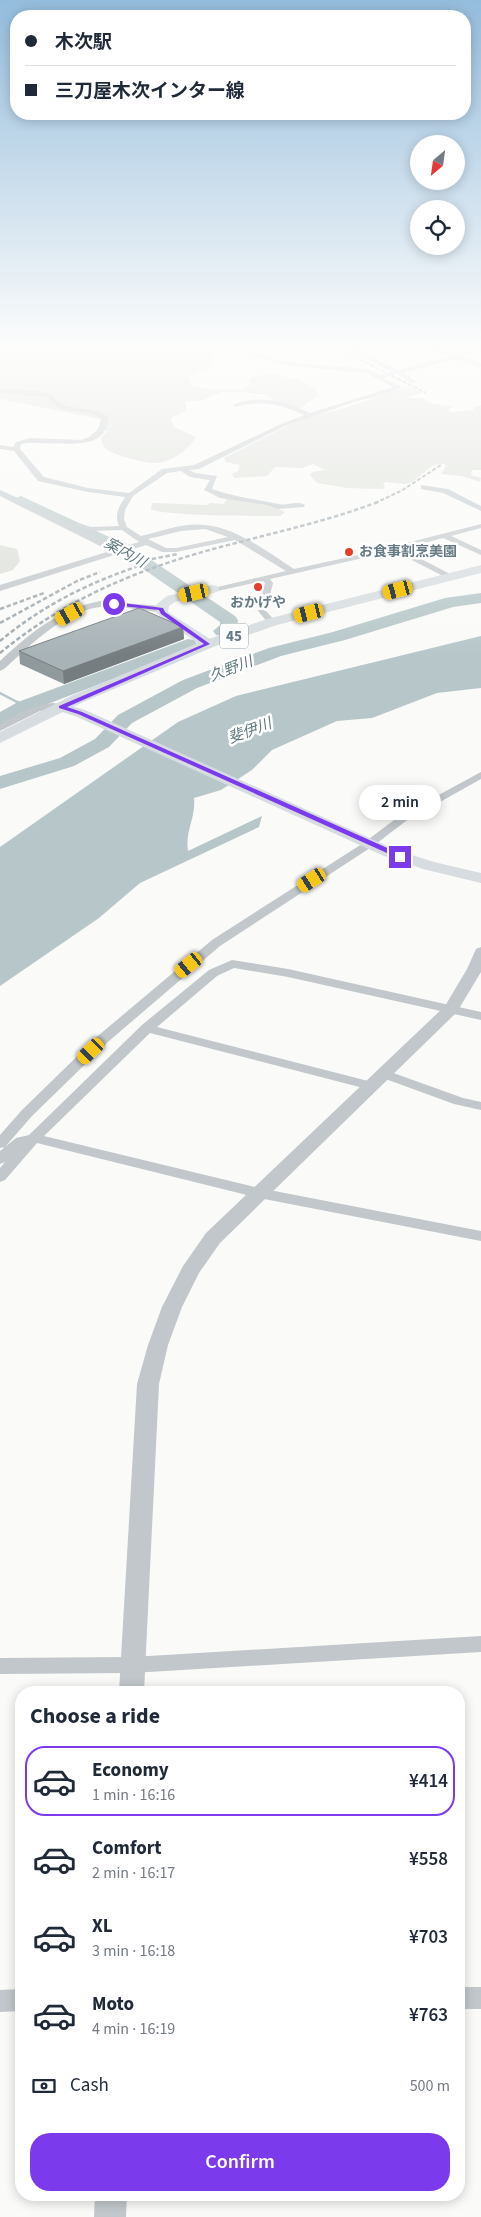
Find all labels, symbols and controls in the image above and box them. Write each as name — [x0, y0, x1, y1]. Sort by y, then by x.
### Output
text: 木次駅 — [55, 29, 112, 56]
text: 三刀屋木次インター線 — [55, 78, 245, 105]
north arrow — [410, 135, 465, 190]
map controls — [410, 135, 465, 255]
button: locate — [410, 200, 465, 255]
water label: 案内川 — [100, 533, 152, 574]
place label: お食事割烹美園 — [359, 542, 457, 562]
marker: お食事割烹美園 — [343, 546, 355, 558]
car — [381, 579, 414, 601]
marker: おかげや — [252, 581, 264, 593]
car — [177, 582, 210, 604]
route start — [103, 593, 125, 615]
place label: おかげや — [230, 593, 286, 613]
car — [53, 600, 86, 628]
car — [292, 602, 325, 624]
road number: 45 — [220, 624, 248, 648]
water label: 久野川 — [206, 650, 258, 687]
water label: 斐伊川 — [225, 712, 277, 749]
callout: 2 min — [359, 784, 441, 820]
text: 2 min — [381, 791, 419, 813]
route end — [389, 846, 411, 868]
car — [295, 866, 328, 894]
car — [172, 950, 205, 980]
car — [74, 1035, 107, 1067]
text: Choose a ride — [30, 1700, 160, 1732]
text: Economy — [92, 1757, 169, 1784]
icon: car — [32, 1759, 77, 1804]
text: ¥414 — [409, 1768, 448, 1795]
text: 1 min · 16:16 — [92, 1784, 175, 1806]
text: Comfort — [92, 1835, 162, 1862]
icon: car — [32, 1837, 77, 1882]
text: ¥558 — [409, 1846, 448, 1873]
text: 2 min · 16:17 — [92, 1862, 175, 1884]
text: XL — [92, 1913, 113, 1940]
icon: car — [32, 1915, 77, 1960]
text: ¥703 — [409, 1924, 448, 1951]
text: 3 min · 16:18 — [92, 1940, 175, 1962]
text: Moto — [92, 1991, 134, 2018]
icon: car — [32, 1993, 77, 2038]
text: ¥763 — [409, 2002, 448, 2029]
text: 4 min · 16:19 — [92, 2018, 175, 2040]
icon: cash — [30, 2072, 58, 2100]
text: Cash — [70, 2072, 109, 2099]
text: 500 m — [410, 2075, 450, 2097]
button: Confirm — [30, 2133, 450, 2191]

